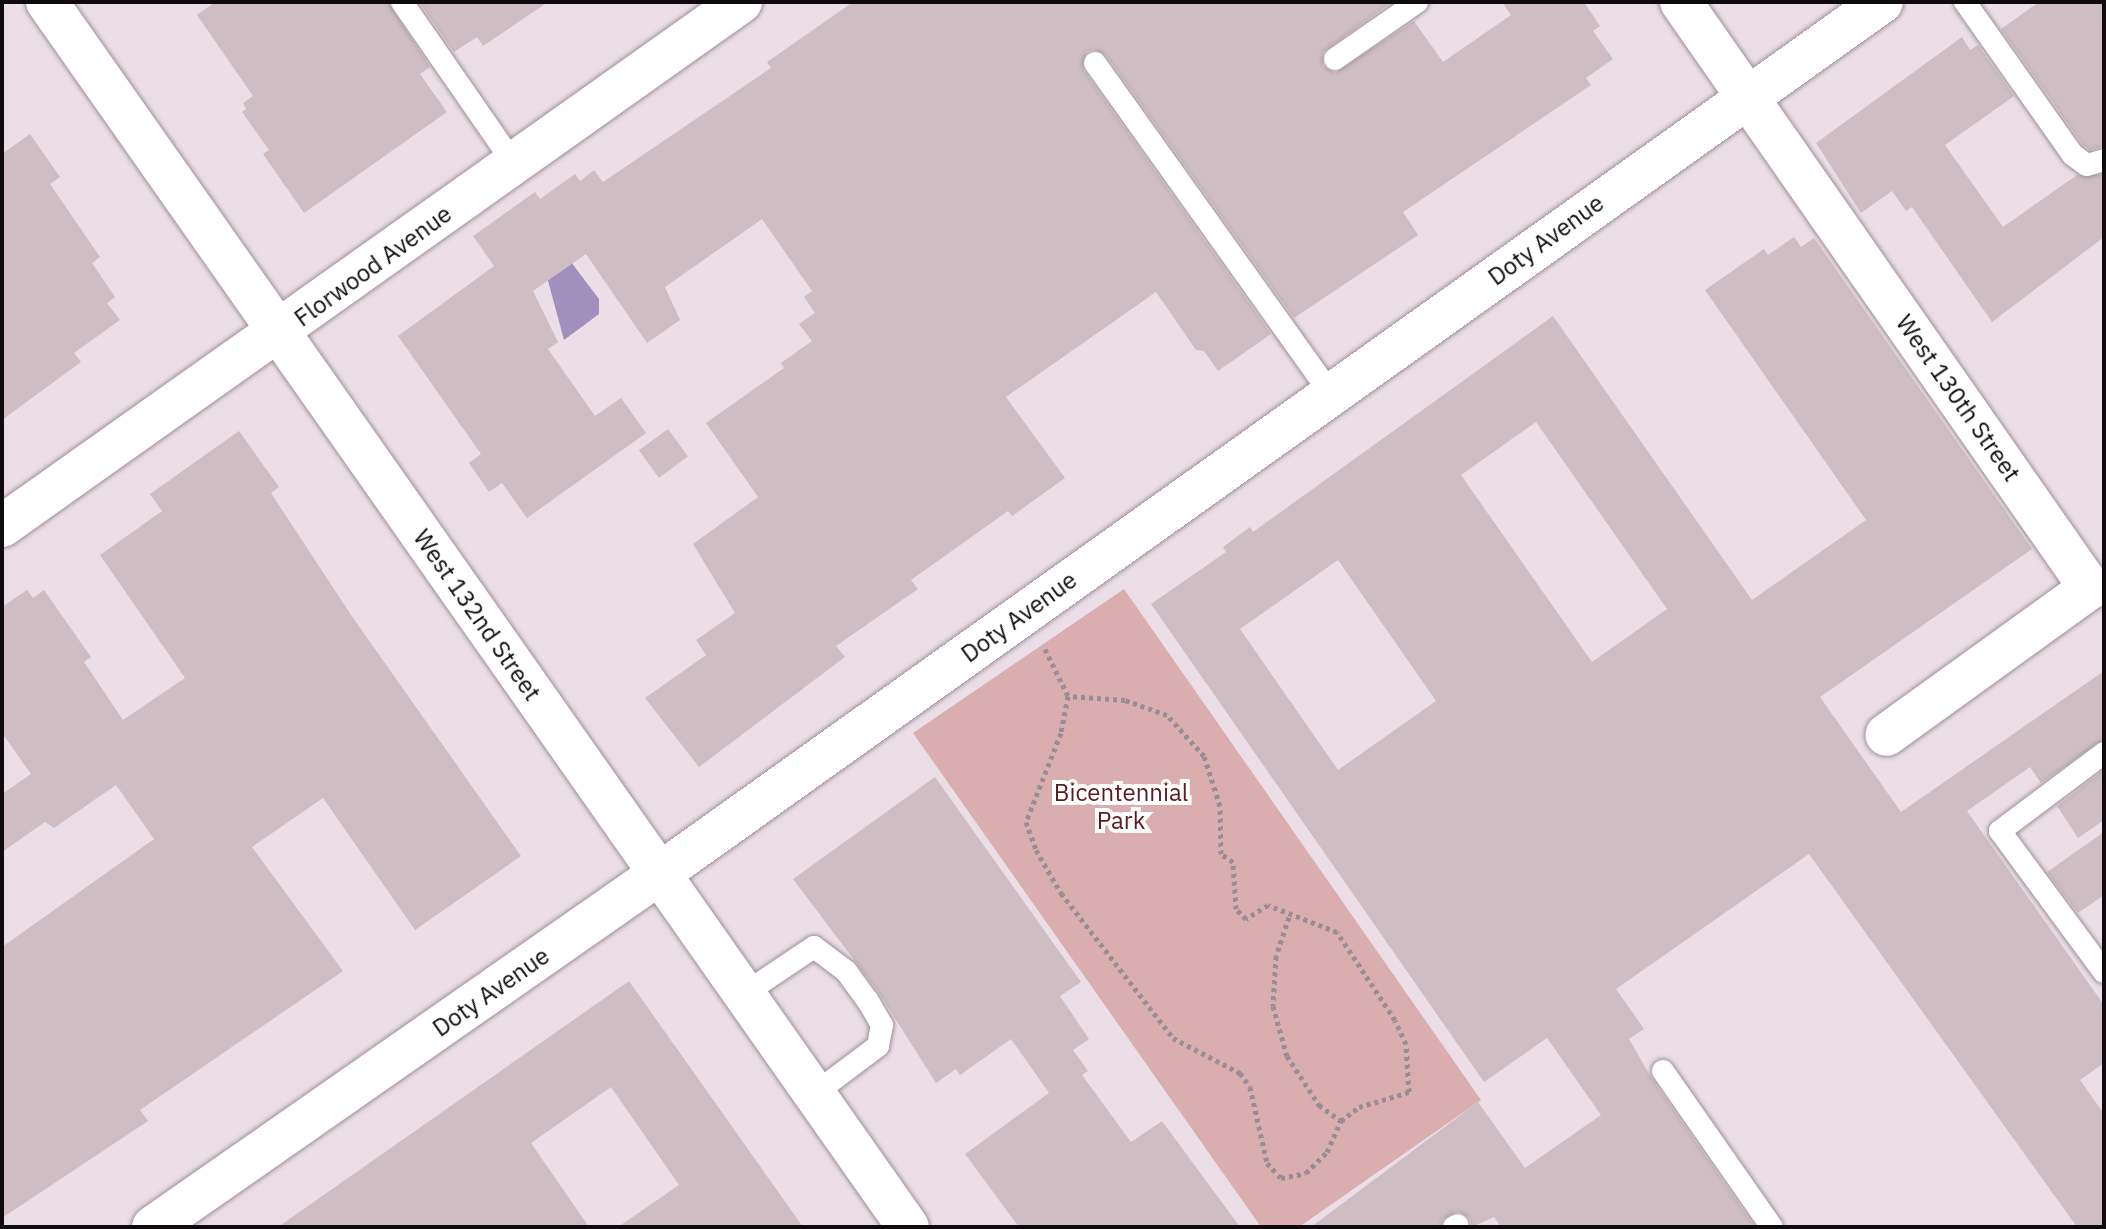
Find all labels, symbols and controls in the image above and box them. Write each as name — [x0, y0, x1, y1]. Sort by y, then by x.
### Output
street label: Doty Avenue — [1483, 188, 1609, 292]
street label: Florwood Avenue — [289, 199, 457, 333]
street label: West 130th Street — [1890, 309, 2026, 487]
street label: West 132nd Street — [407, 524, 547, 706]
street label: Doty Avenue — [956, 565, 1082, 669]
park label: Bicentennial Park — [1054, 779, 1188, 835]
street label: Doty Avenue — [427, 941, 555, 1043]

